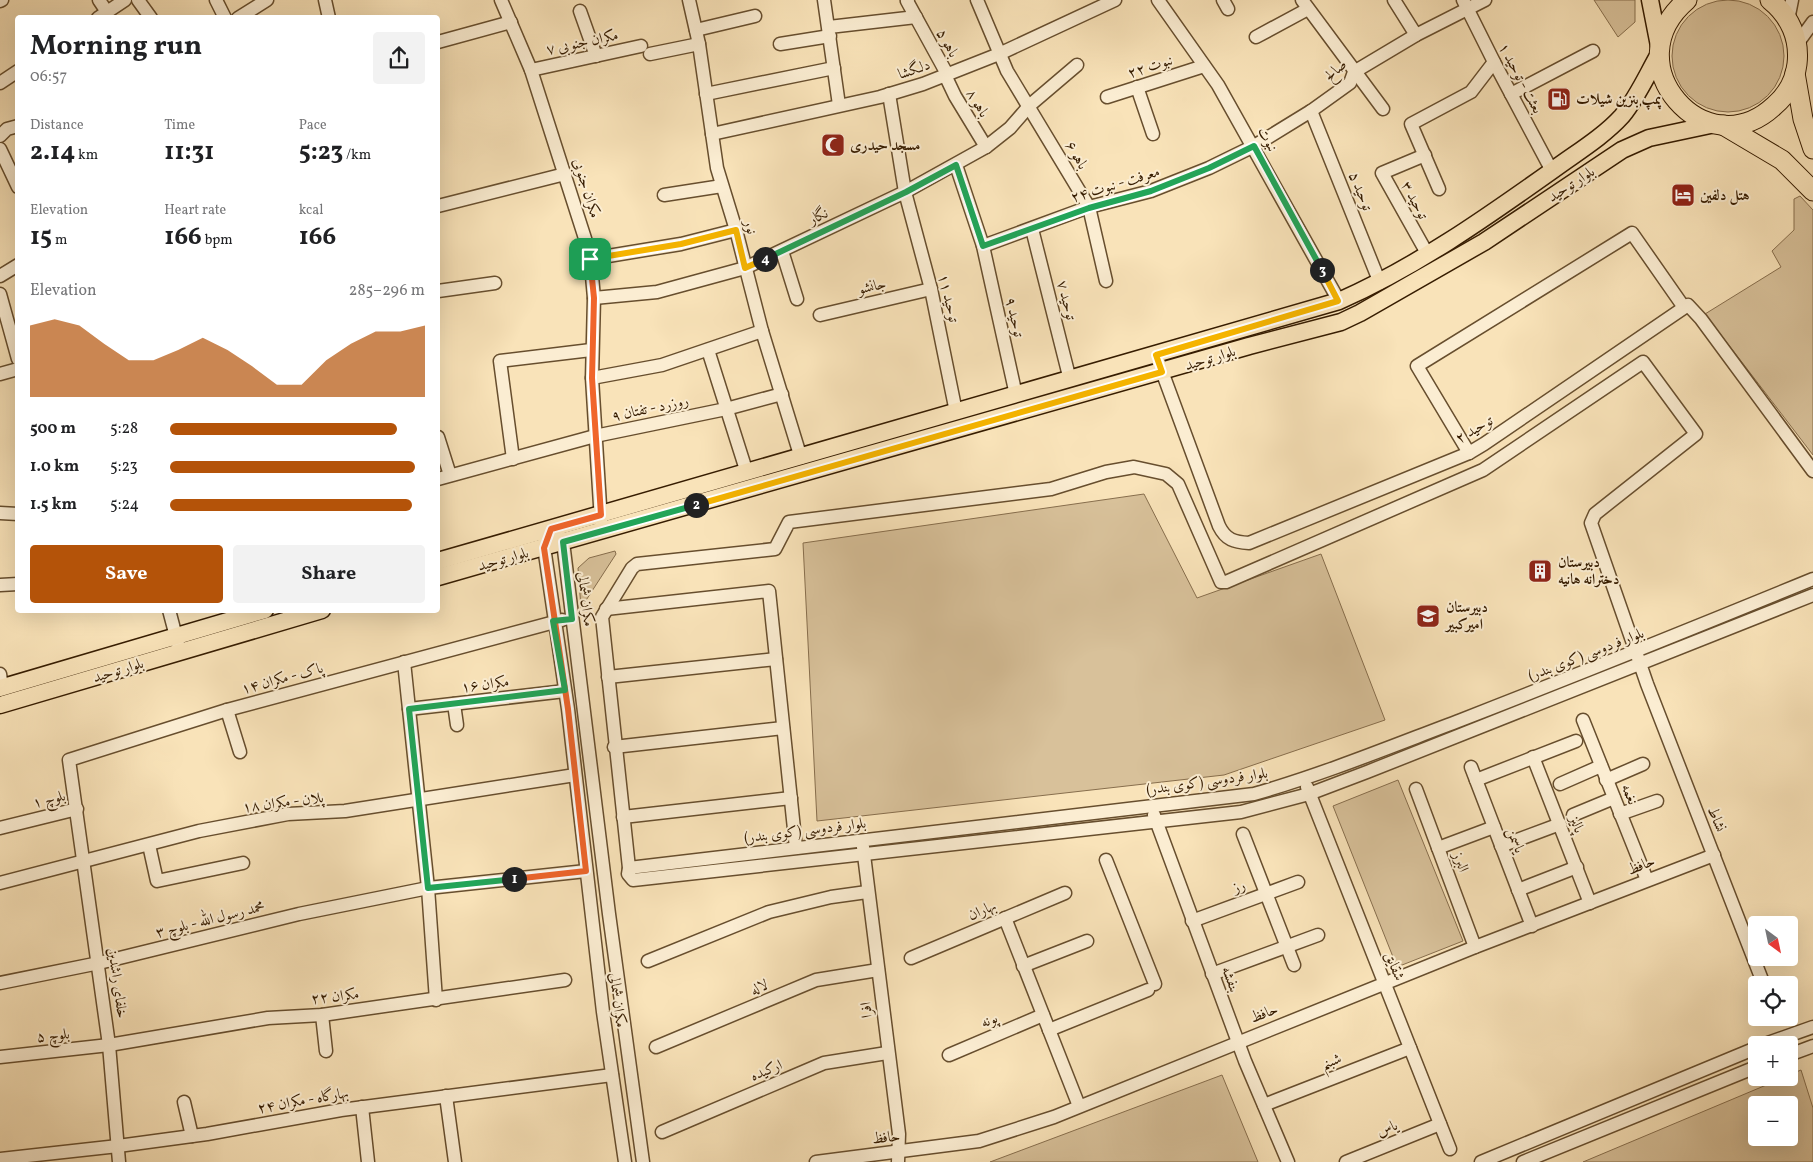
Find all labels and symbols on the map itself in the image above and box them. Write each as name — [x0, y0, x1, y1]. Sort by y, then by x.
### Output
street label: مکران جنوبی ۷ — [544, 26, 620, 61]
street label: باهو ۵ — [930, 26, 963, 62]
street label: بعثت - توحید ۱ — [1492, 40, 1547, 118]
street label: نبوت ۲۲ — [1125, 50, 1176, 85]
street label: دلگشا — [895, 54, 933, 86]
street label: صالح — [1320, 55, 1353, 89]
street label: باهو ۸ — [960, 85, 994, 122]
fuel station icon: پمپ بنزین شیلات — [1546, 86, 1572, 112]
place label: پمپ بنزین شیلات — [1576, 90, 1662, 111]
street label: نبوت — [1251, 123, 1282, 156]
mosque icon: مسجد حیدری — [820, 132, 846, 158]
place label: مسجد حیدری — [850, 136, 921, 157]
street label: باهو ۶ — [1059, 137, 1092, 174]
street label: مکران جنوبی — [567, 156, 605, 221]
street label: معرفت - نبوت ۲۴ — [1068, 162, 1163, 209]
street label: بلوار توحید — [1544, 162, 1600, 208]
street label: توحید ۵ — [1342, 169, 1377, 214]
street label: توحید ۳ — [1395, 178, 1432, 224]
hotel icon: هتل دلفین — [1670, 182, 1696, 208]
place label: هتل دلفین — [1700, 186, 1750, 207]
street label: نگار — [803, 203, 832, 232]
street label: نور — [737, 216, 762, 237]
pin — [569, 238, 611, 280]
pin: 4 — [752, 246, 778, 272]
pin: 3 — [1310, 258, 1334, 282]
street label: توحید ۱۱ — [932, 272, 963, 325]
street label: جانشو — [854, 274, 889, 301]
street label: توحید ۷ — [1050, 278, 1081, 323]
street label: توحید ۹ — [999, 295, 1028, 340]
street label: بلوار توحید — [1182, 342, 1239, 377]
street label: روزرد - تفتان ۹ — [610, 391, 691, 428]
street label: توحید ۲ — [1452, 411, 1498, 449]
pin: 2 — [684, 492, 708, 518]
street label: بلوار توحید — [475, 543, 532, 578]
place label: دبیرستان دخترانه هانیه — [1558, 553, 1619, 591]
building icon: دبیرستان دخترانه هانیه — [1527, 558, 1553, 584]
street label: مکران شمالی — [571, 570, 598, 628]
place label: دبیرستان امیرکبیر — [1444, 598, 1488, 636]
school or university icon: دبیرستان امیرکبیر — [1415, 603, 1441, 629]
street label: بلوار فردوسی (کوی بندر) — [1526, 624, 1648, 687]
street label: بلوار توحید — [90, 654, 147, 689]
street label: پاک - مکران ۱۴ — [239, 658, 327, 700]
street label: مکران ۱۶ — [460, 672, 510, 699]
street label: بلوار فردوسی (کوی بندر) — [1145, 764, 1270, 801]
street label: نغمه — [1615, 781, 1642, 808]
street label: بلوچ ۱ — [31, 786, 68, 816]
street label: پلان - مکران ۱۸ — [241, 788, 326, 819]
street label: نشاط — [1701, 804, 1730, 835]
street label: پالیز — [1562, 811, 1589, 838]
street label: بلوار فردوسی (کوی بندر) — [743, 814, 867, 849]
street label: یاسمن — [1500, 825, 1529, 857]
street label: البرز — [1446, 848, 1473, 876]
street label: حافظ — [1625, 851, 1659, 881]
pin: 1 — [502, 866, 526, 892]
street label: رز — [1228, 875, 1249, 900]
street label: محمد رسول الله - بلوچ ۳ — [153, 894, 268, 945]
street label: بهاران — [965, 896, 1000, 927]
north arrow — [1748, 916, 1798, 966]
street label: خلفای راشدین — [101, 947, 132, 1020]
street label: شقایق — [1378, 949, 1409, 984]
street label: بنفشه — [1215, 964, 1244, 995]
street label: مکران شمالی — [603, 971, 630, 1029]
street label: لاله — [747, 975, 772, 1002]
street label: مکران ۲۲ — [310, 985, 360, 1010]
street label: حافظ — [1248, 1000, 1281, 1029]
street label: افرا — [856, 1001, 879, 1019]
street label: پونه — [978, 1008, 1002, 1034]
street label: بلوچ ۵ — [36, 1024, 71, 1050]
street label: شبنم — [1318, 1049, 1346, 1079]
street label: ارکیده — [747, 1055, 786, 1088]
street label: بهارگاه - مکران ۲۴ — [256, 1083, 350, 1120]
street label: یاس — [1374, 1115, 1402, 1143]
street label: حافظ — [871, 1127, 901, 1150]

